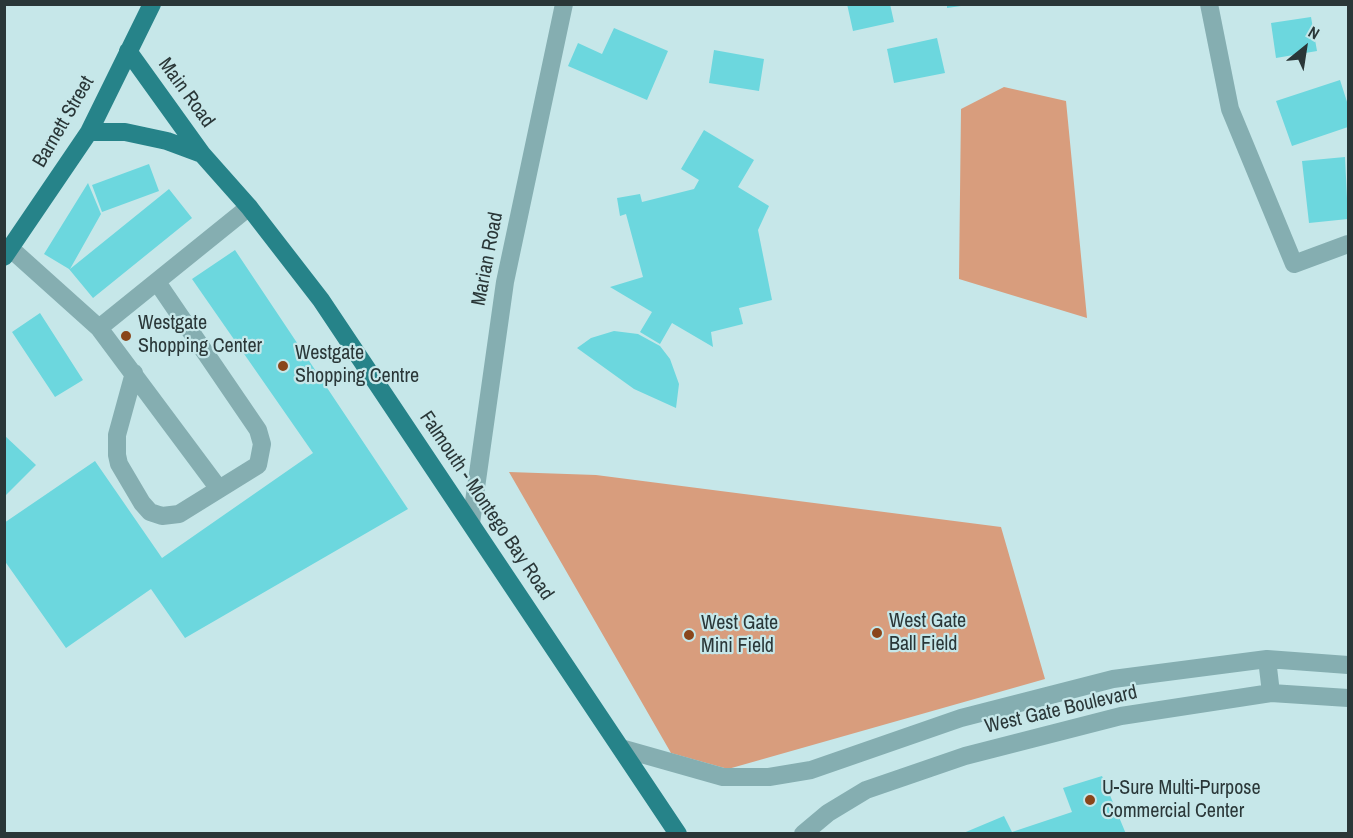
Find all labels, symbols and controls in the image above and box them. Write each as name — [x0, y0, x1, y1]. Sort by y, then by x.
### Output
north arrow — [1275, 18, 1335, 78]
text: N — [1304, 21, 1324, 44]
street label: Main Road — [153, 53, 219, 133]
street label: Barnett Street — [28, 72, 100, 172]
street label: Marian Road — [467, 210, 509, 308]
place label: Westgate Shopping Center — [138, 312, 262, 359]
marker: Westgate Shopping Center — [119, 329, 133, 343]
place label: Westgate Shopping Centre — [295, 342, 419, 389]
marker: Westgate Shopping Centre — [276, 359, 290, 373]
street label: Falmouth - Montego Bay Road — [414, 407, 558, 605]
place label: West Gate Ball Field — [889, 610, 966, 657]
place label: West Gate Mini Field — [701, 612, 778, 659]
marker: West Gate Ball Field — [870, 626, 884, 640]
marker: West Gate Mini Field — [682, 628, 696, 642]
street label: West Gate Boulevard — [982, 681, 1140, 739]
place label: U-Sure Multi-Purpose Commercial Center — [1102, 777, 1261, 824]
marker: U-Sure Multi-Purpose Commercial Center — [1083, 793, 1097, 807]

